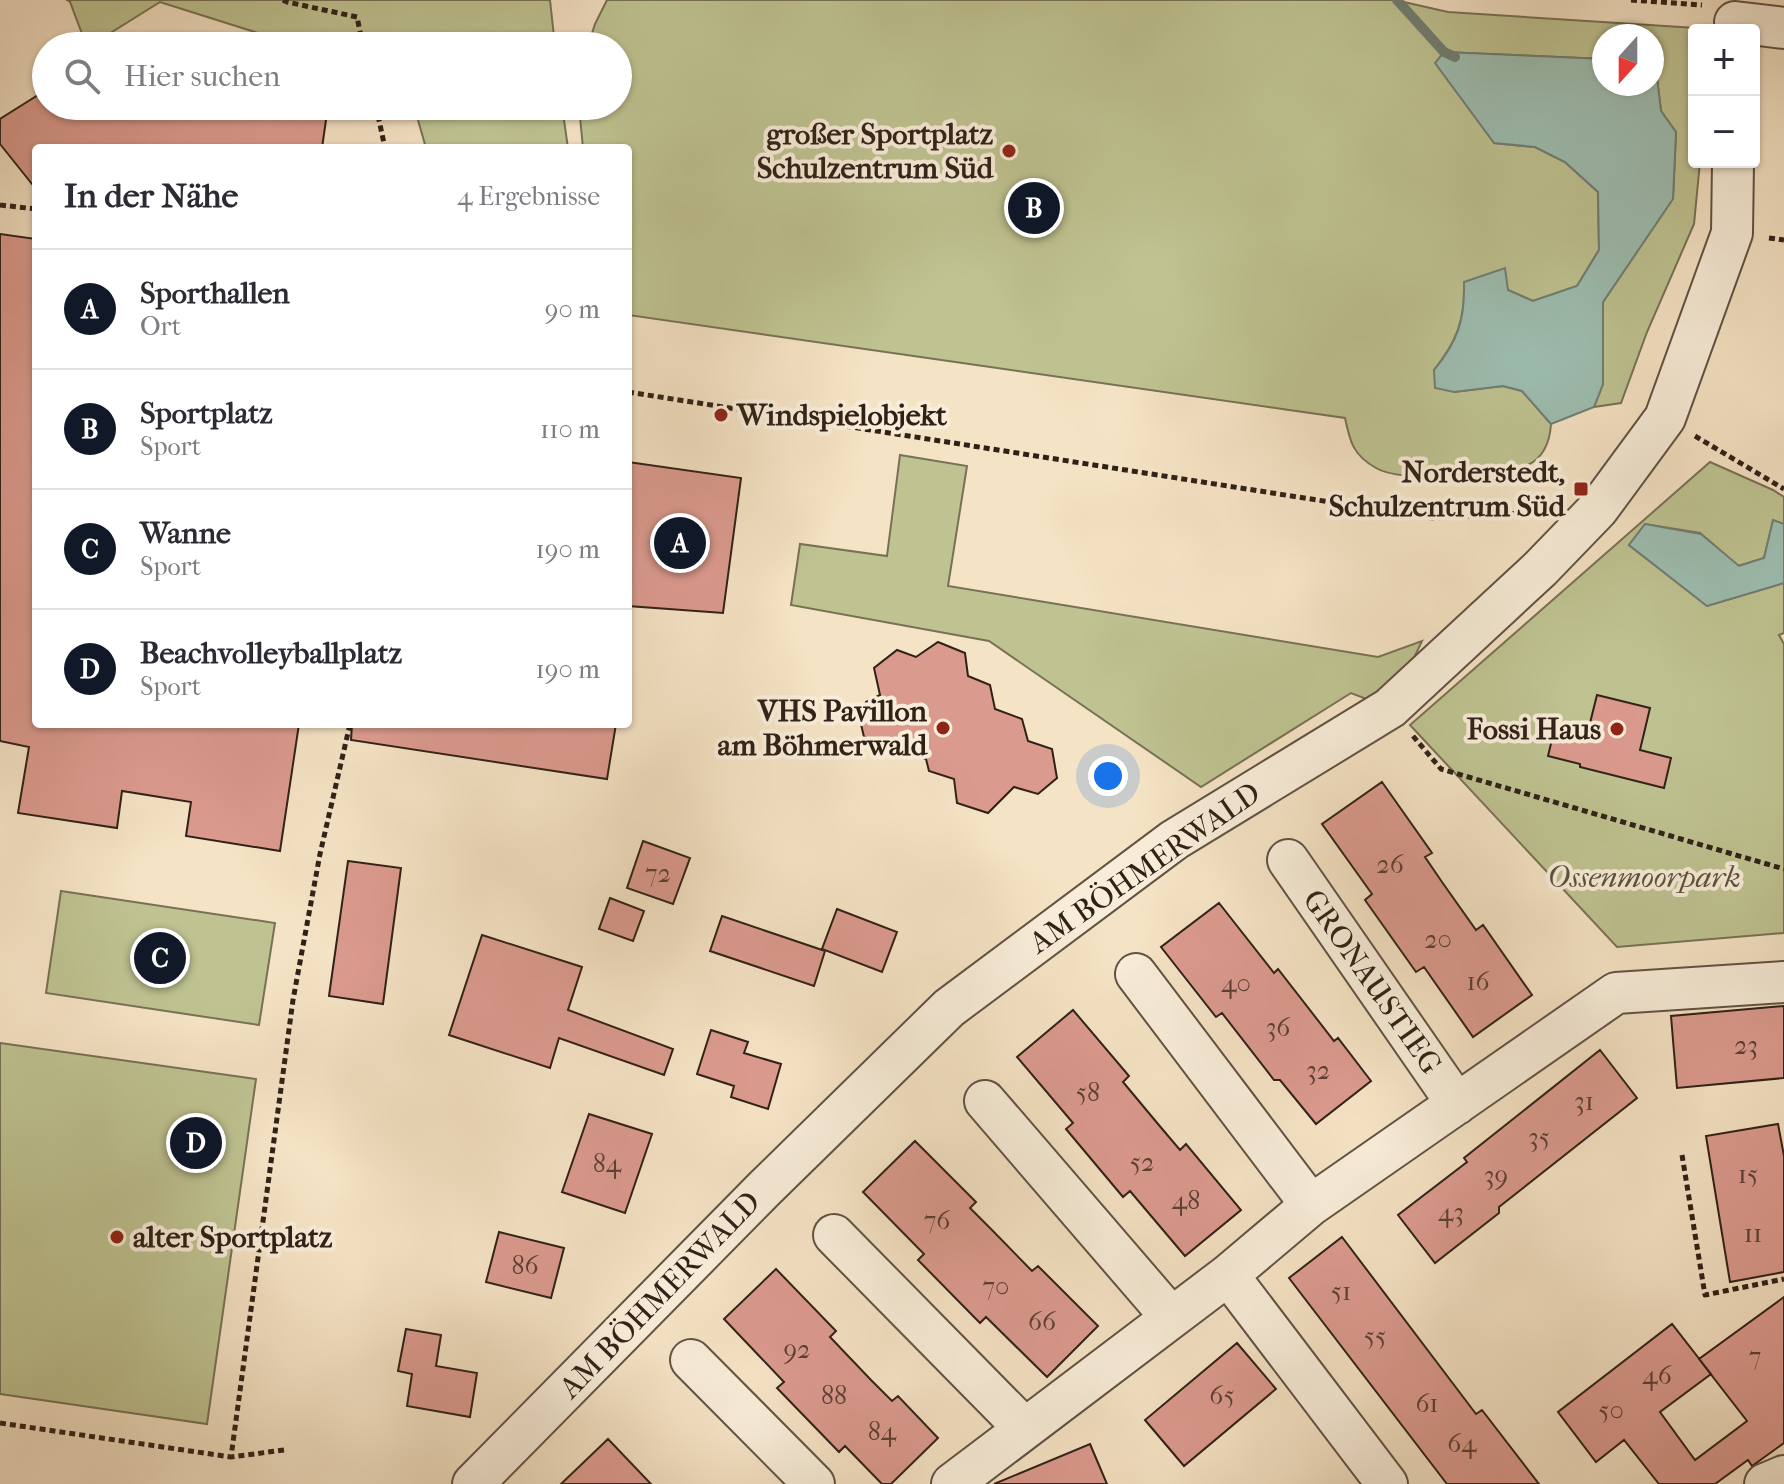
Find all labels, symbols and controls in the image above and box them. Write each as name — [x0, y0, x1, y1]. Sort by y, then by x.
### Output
north arrow — [1592, 24, 1664, 96]
map controls — [1688, 24, 1760, 168]
button: + — [1688, 24, 1760, 96]
search box — [32, 32, 632, 120]
icon: search — [60, 54, 104, 98]
text: Hier suchen — [124, 59, 280, 94]
button: − — [1688, 96, 1760, 168]
place label: großer Sportplatz Schulzentrum Süd — [757, 117, 995, 186]
marker: großer Sportplatz Schulzentrum Süd — [1000, 142, 1018, 160]
text: In der Nähe — [64, 176, 238, 216]
pin: B — [1008, 178, 1060, 238]
text: 4 Ergebnisse — [457, 181, 600, 212]
text: Sporthallen — [140, 276, 290, 311]
text: A — [82, 294, 98, 325]
text: 90 m — [545, 294, 600, 325]
text: Ort — [140, 311, 181, 342]
text: Sportplatz — [140, 396, 273, 431]
place label: Windspielobjekt — [735, 398, 947, 433]
marker: Windspielobjekt — [712, 406, 730, 424]
text: B — [82, 414, 98, 445]
text: 110 m — [540, 414, 600, 445]
text: Sport — [140, 431, 201, 462]
place label: Norderstedt, Schulzentrum Süd — [1329, 455, 1567, 524]
marker: Norderstedt, Schulzentrum Süd — [1572, 480, 1590, 498]
pin: A — [654, 513, 706, 573]
text: Wanne — [140, 516, 231, 551]
text: C — [81, 534, 99, 565]
text: 190 m — [536, 534, 600, 565]
text: Sport — [140, 551, 201, 582]
text: Beachvolleyballplatz — [140, 636, 402, 671]
text: D — [80, 654, 100, 685]
text: 190 m — [536, 654, 600, 685]
text: Sport — [140, 671, 201, 702]
place label: VHS Pavillon am Böhmerwald — [718, 694, 929, 763]
place label: Fossi Haus — [1467, 712, 1601, 747]
marker: VHS Pavillon am Böhmerwald — [934, 719, 952, 737]
marker: Fossi Haus — [1608, 720, 1626, 738]
your location — [1088, 756, 1128, 796]
street label: AM BÖHMERWALD — [1022, 775, 1267, 961]
house number: 26 — [1376, 849, 1405, 880]
house number: 72 — [645, 858, 671, 889]
park label: Ossenmoorpark — [1547, 860, 1741, 895]
street label: GRONAUSTIEG — [1296, 883, 1448, 1081]
house number: 20 — [1424, 924, 1452, 955]
pin: C — [134, 928, 186, 988]
house number: 16 — [1466, 966, 1491, 997]
house number: 40 — [1221, 968, 1251, 999]
house number: 36 — [1266, 1012, 1291, 1043]
house number: 23 — [1734, 1030, 1758, 1061]
house number: 32 — [1306, 1055, 1330, 1086]
house number: 58 — [1076, 1077, 1100, 1108]
house number: 31 — [1574, 1086, 1594, 1117]
pin: D — [170, 1113, 222, 1173]
house number: 35 — [1528, 1122, 1550, 1153]
house number: 52 — [1130, 1147, 1154, 1178]
house number: 84 — [593, 1148, 622, 1179]
house number: 15 — [1738, 1159, 1758, 1190]
house number: 39 — [1484, 1160, 1508, 1191]
street label: AM BÖHMERWALD — [552, 1184, 768, 1406]
house number: 48 — [1172, 1185, 1200, 1216]
house number: 43 — [1438, 1197, 1464, 1228]
house number: 76 — [924, 1205, 951, 1236]
house number: 11 — [1744, 1218, 1762, 1249]
place label: alter Sportplatz — [133, 1220, 333, 1255]
marker: alter Sportplatz — [108, 1228, 126, 1246]
house number: 86 — [511, 1250, 539, 1281]
house number: 70 — [983, 1271, 1009, 1302]
house number: 51 — [1331, 1276, 1351, 1307]
house number: 66 — [1028, 1306, 1057, 1337]
house number: 55 — [1364, 1321, 1386, 1352]
house number: 92 — [783, 1334, 811, 1365]
house number: 7 — [1749, 1341, 1761, 1372]
house number: 46 — [1642, 1360, 1673, 1391]
house number: 88 — [821, 1380, 847, 1411]
house number: 65 — [1209, 1380, 1235, 1411]
house number: 61 — [1415, 1388, 1439, 1419]
house number: 50 — [1598, 1395, 1624, 1426]
house number: 84 — [868, 1416, 897, 1447]
house number: 64 — [1447, 1428, 1477, 1459]

